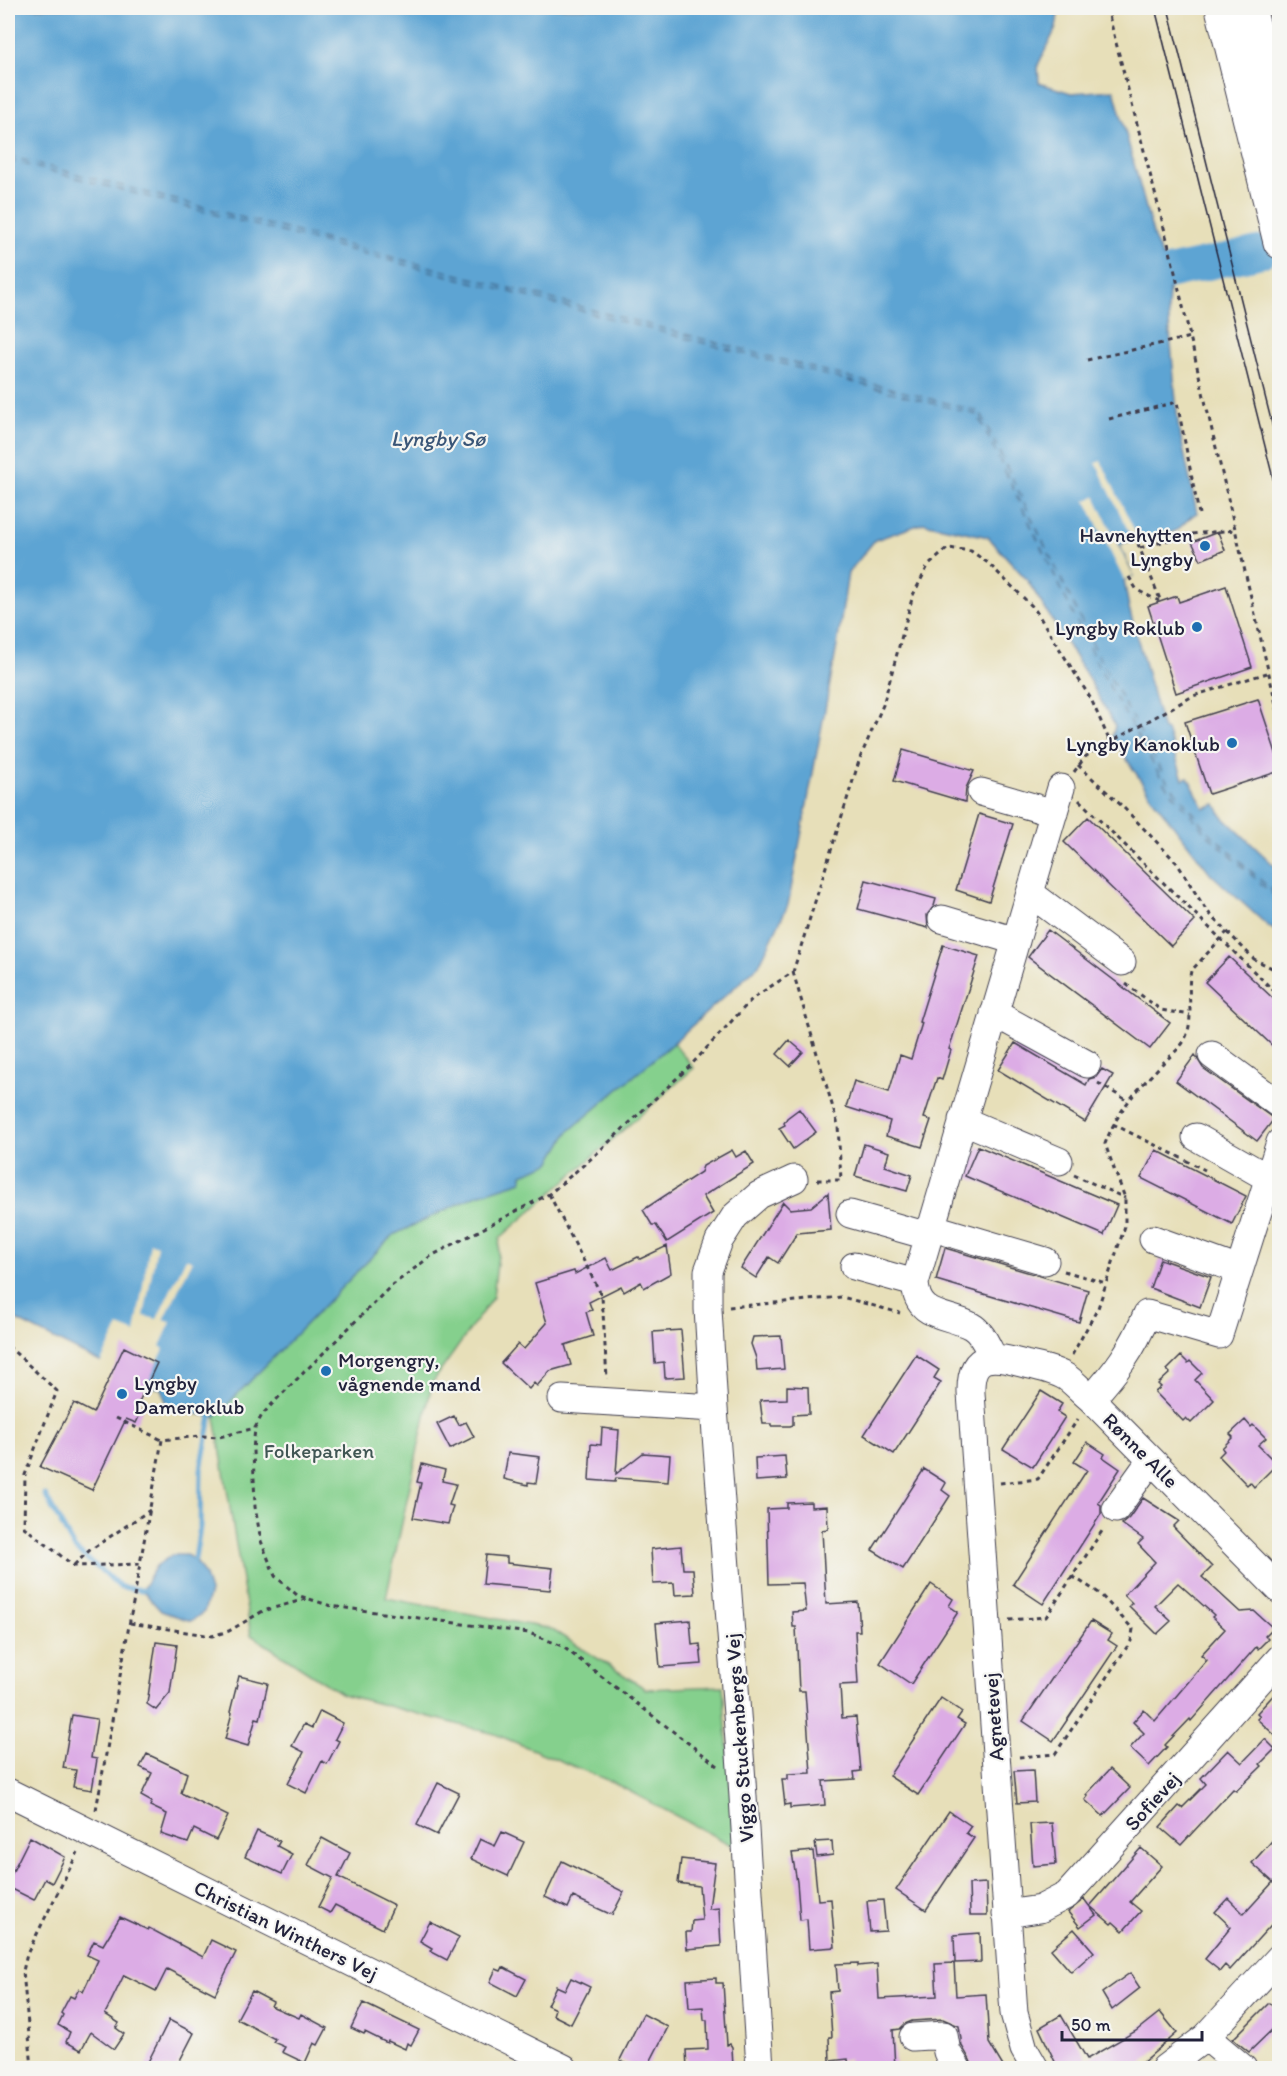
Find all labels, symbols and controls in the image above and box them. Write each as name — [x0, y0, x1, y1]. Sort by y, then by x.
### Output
water label: Lyngby Sø — [391, 425, 487, 452]
place label: Havnehytten Lyngby — [1079, 522, 1193, 571]
marker: Havnehytten Lyngby — [1198, 539, 1212, 553]
place label: Lyngby Roklub — [1055, 615, 1185, 640]
marker: Lyngby Roklub — [1190, 620, 1204, 634]
place label: Lyngby Kanoklub — [1066, 731, 1220, 756]
marker: Lyngby Kanoklub — [1225, 736, 1239, 750]
place label: Morgengry, vågnende mand — [338, 1347, 481, 1396]
marker: Morgengry, vågnende mand — [319, 1364, 333, 1378]
place label: Lyngby Dameroklub — [134, 1370, 244, 1419]
marker: Lyngby Dameroklub — [115, 1387, 129, 1401]
street label: Rønne Alle — [1098, 1407, 1184, 1493]
park label: Folkeparken — [264, 1438, 374, 1463]
street label: Viggo Stuckenbergs Vej — [719, 1632, 759, 1844]
street label: Agnetevej — [977, 1672, 1009, 1762]
street label: Sofievej — [1119, 1766, 1185, 1836]
street label: Christian Winthers Vej — [190, 1875, 382, 1985]
scale bar — [1062, 2004, 1202, 2042]
text: 50 m — [1071, 2014, 1111, 2036]

